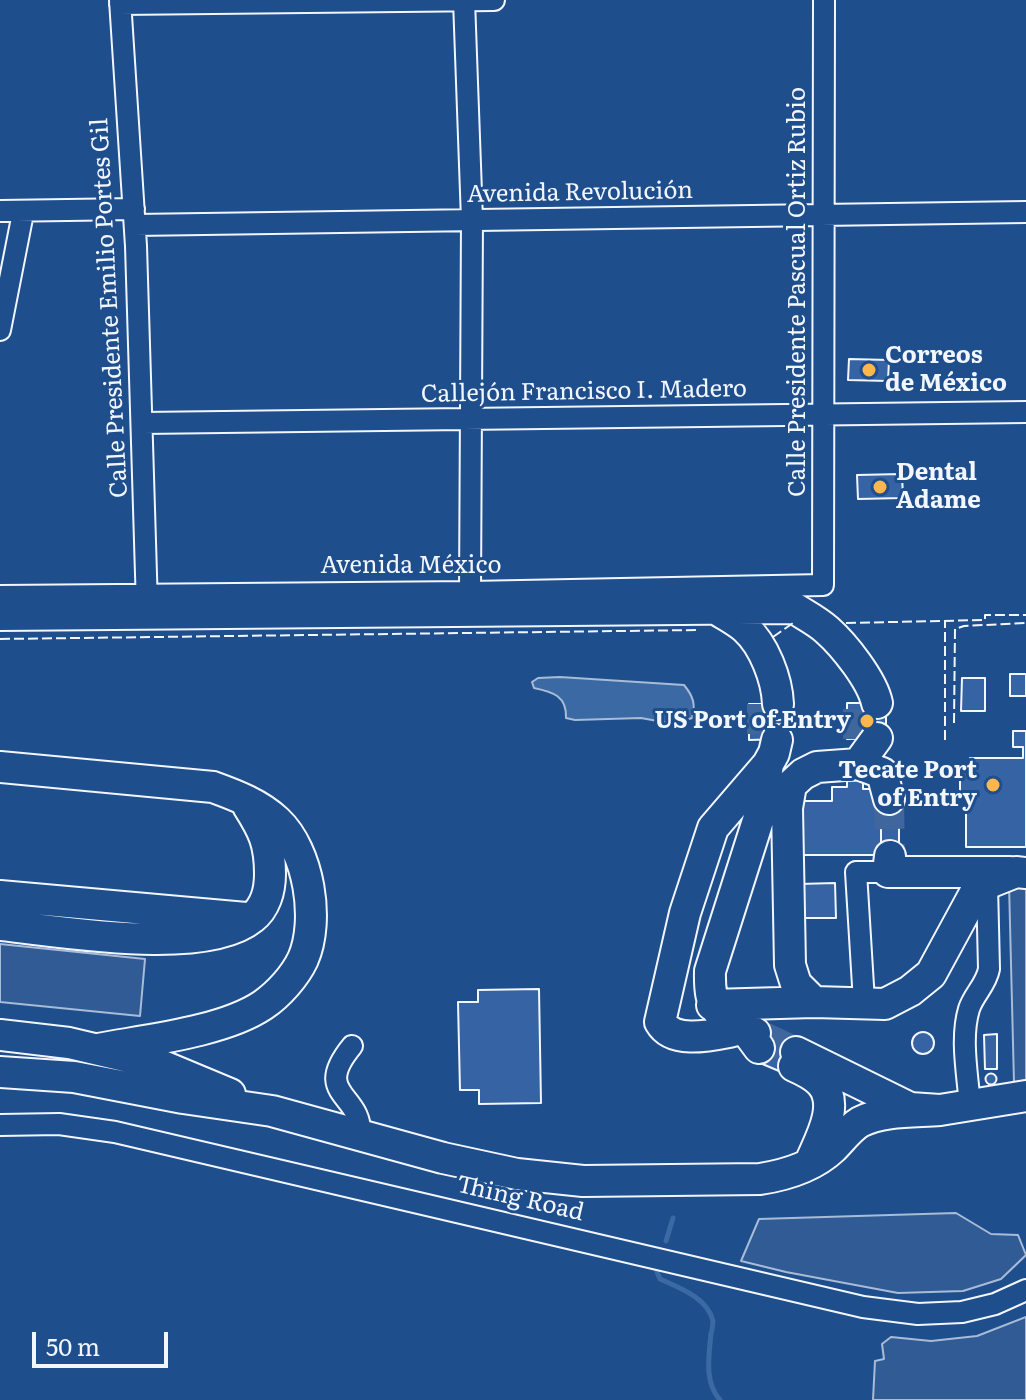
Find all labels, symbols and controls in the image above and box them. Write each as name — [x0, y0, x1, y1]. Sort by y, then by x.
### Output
street label: Calle Presidente Pascual Ortiz Rubio — [784, 87, 812, 497]
street label: Calle Presidente Emilio Portes Gil — [86, 117, 134, 499]
street label: Avenida Revolución — [467, 177, 693, 209]
place label: Correos de México — [885, 342, 1007, 398]
marker: Correos de México — [860, 361, 878, 379]
street label: Callejón Francisco I. Madero — [421, 375, 747, 409]
place label: Dental Adame — [896, 459, 981, 515]
marker: Dental Adame — [871, 478, 889, 496]
street label: Avenida México — [320, 552, 502, 580]
place label: US Port of Entry — [654, 707, 851, 735]
marker: US Port of Entry — [858, 712, 876, 730]
place label: Tecate Port of Entry — [838, 757, 977, 813]
marker: Tecate Port of Entry — [984, 776, 1002, 794]
street label: Thing Road — [453, 1170, 587, 1228]
scale bar — [36, 1316, 172, 1366]
text: 50 m — [46, 1328, 100, 1363]

